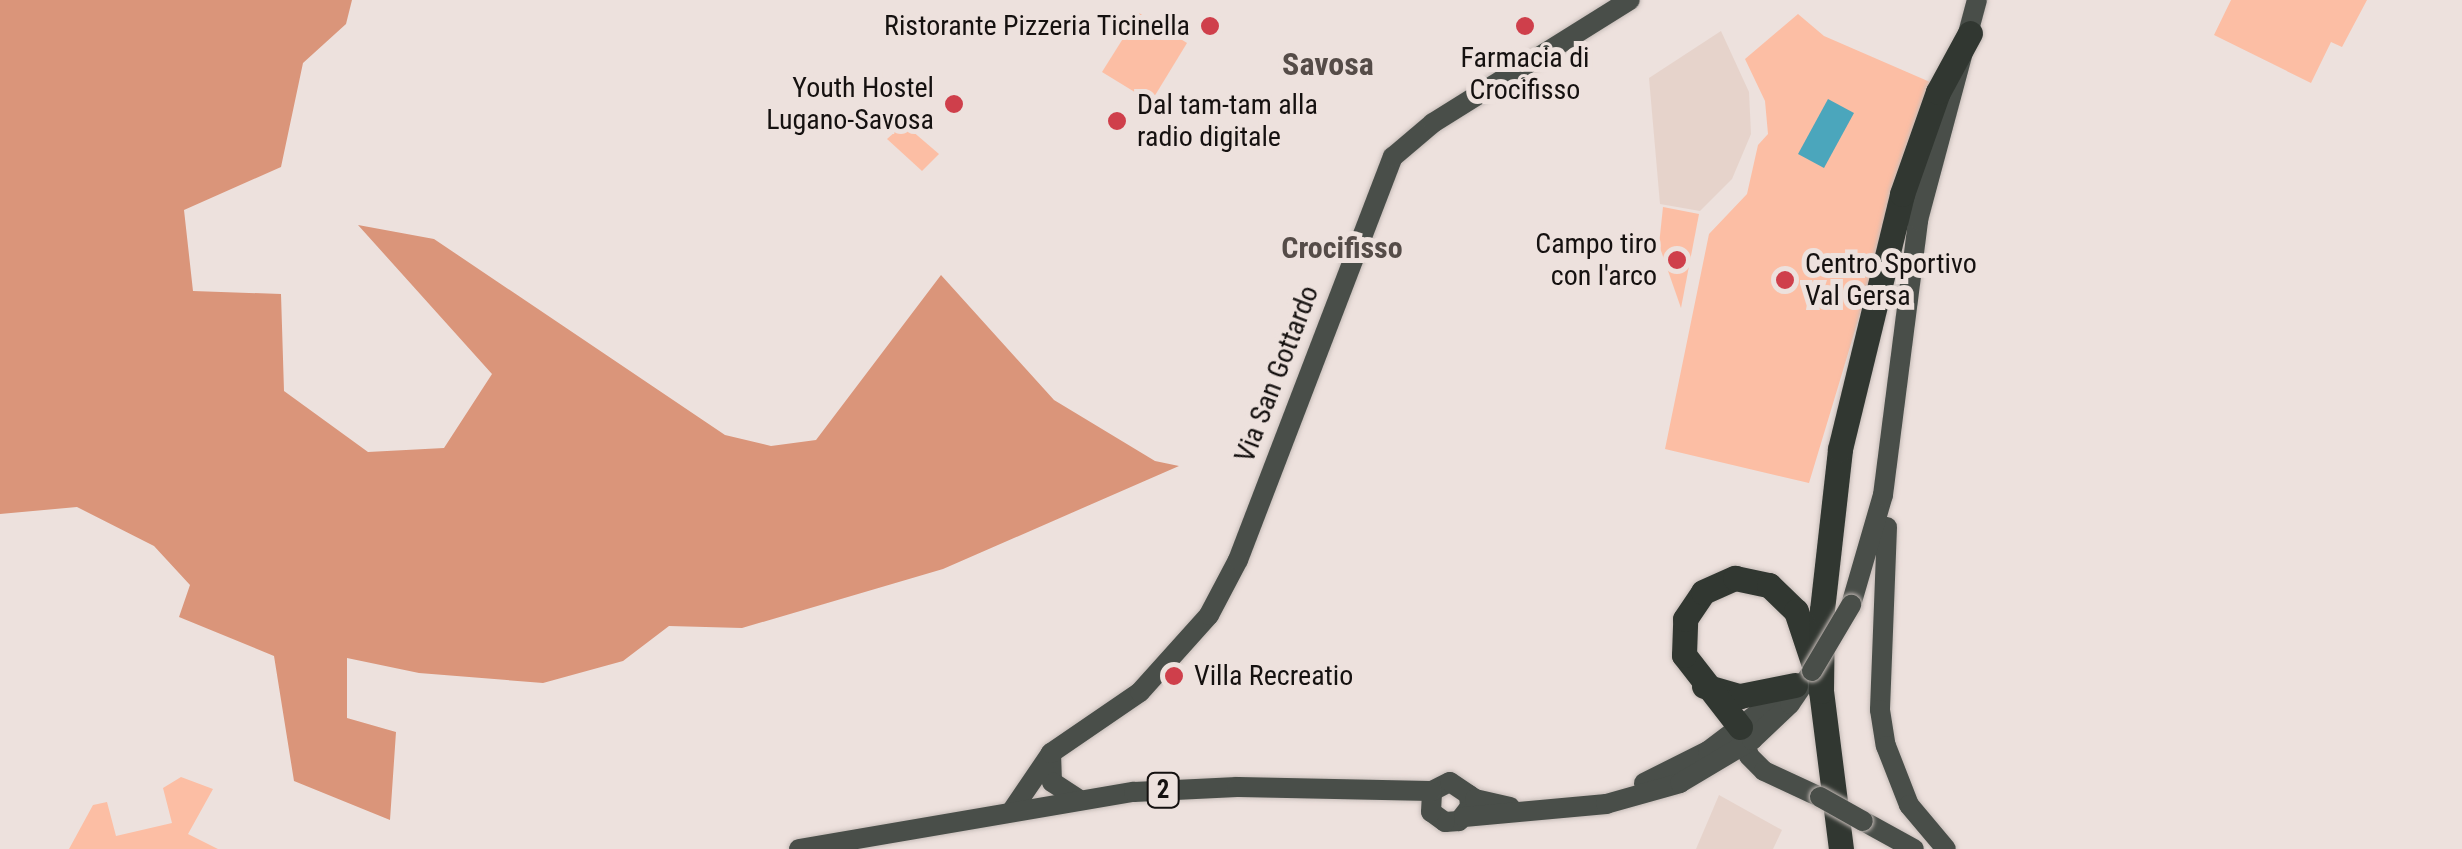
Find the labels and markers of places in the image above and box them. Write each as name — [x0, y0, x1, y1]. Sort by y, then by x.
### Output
place label: Ristorante Pizzeria Ticinella — [884, 9, 1190, 43]
marker: Ristorante Pizzeria Ticinella — [1199, 15, 1221, 37]
marker: Farmacia di Crocifisso — [1514, 15, 1536, 37]
place label: Farmacia di Crocifisso — [1461, 41, 1589, 107]
place label: Youth Hostel Lugano-Savosa — [766, 71, 934, 137]
place label: Dal tam-tam alla radio digitale — [1137, 88, 1318, 154]
marker: Youth Hostel Lugano-Savosa — [943, 93, 965, 115]
marker: Dal tam-tam alla radio digitale — [1106, 110, 1128, 132]
place label: Campo tiro con l'arco — [1535, 227, 1657, 293]
place label: Centro Sportivo Val Gersa — [1805, 247, 1977, 313]
marker: Campo tiro con l'arco — [1666, 249, 1688, 271]
marker: Centro Sportivo Val Gersa — [1774, 269, 1796, 291]
place label: Villa Recreatio — [1194, 659, 1353, 693]
marker: Villa Recreatio — [1163, 665, 1185, 687]

